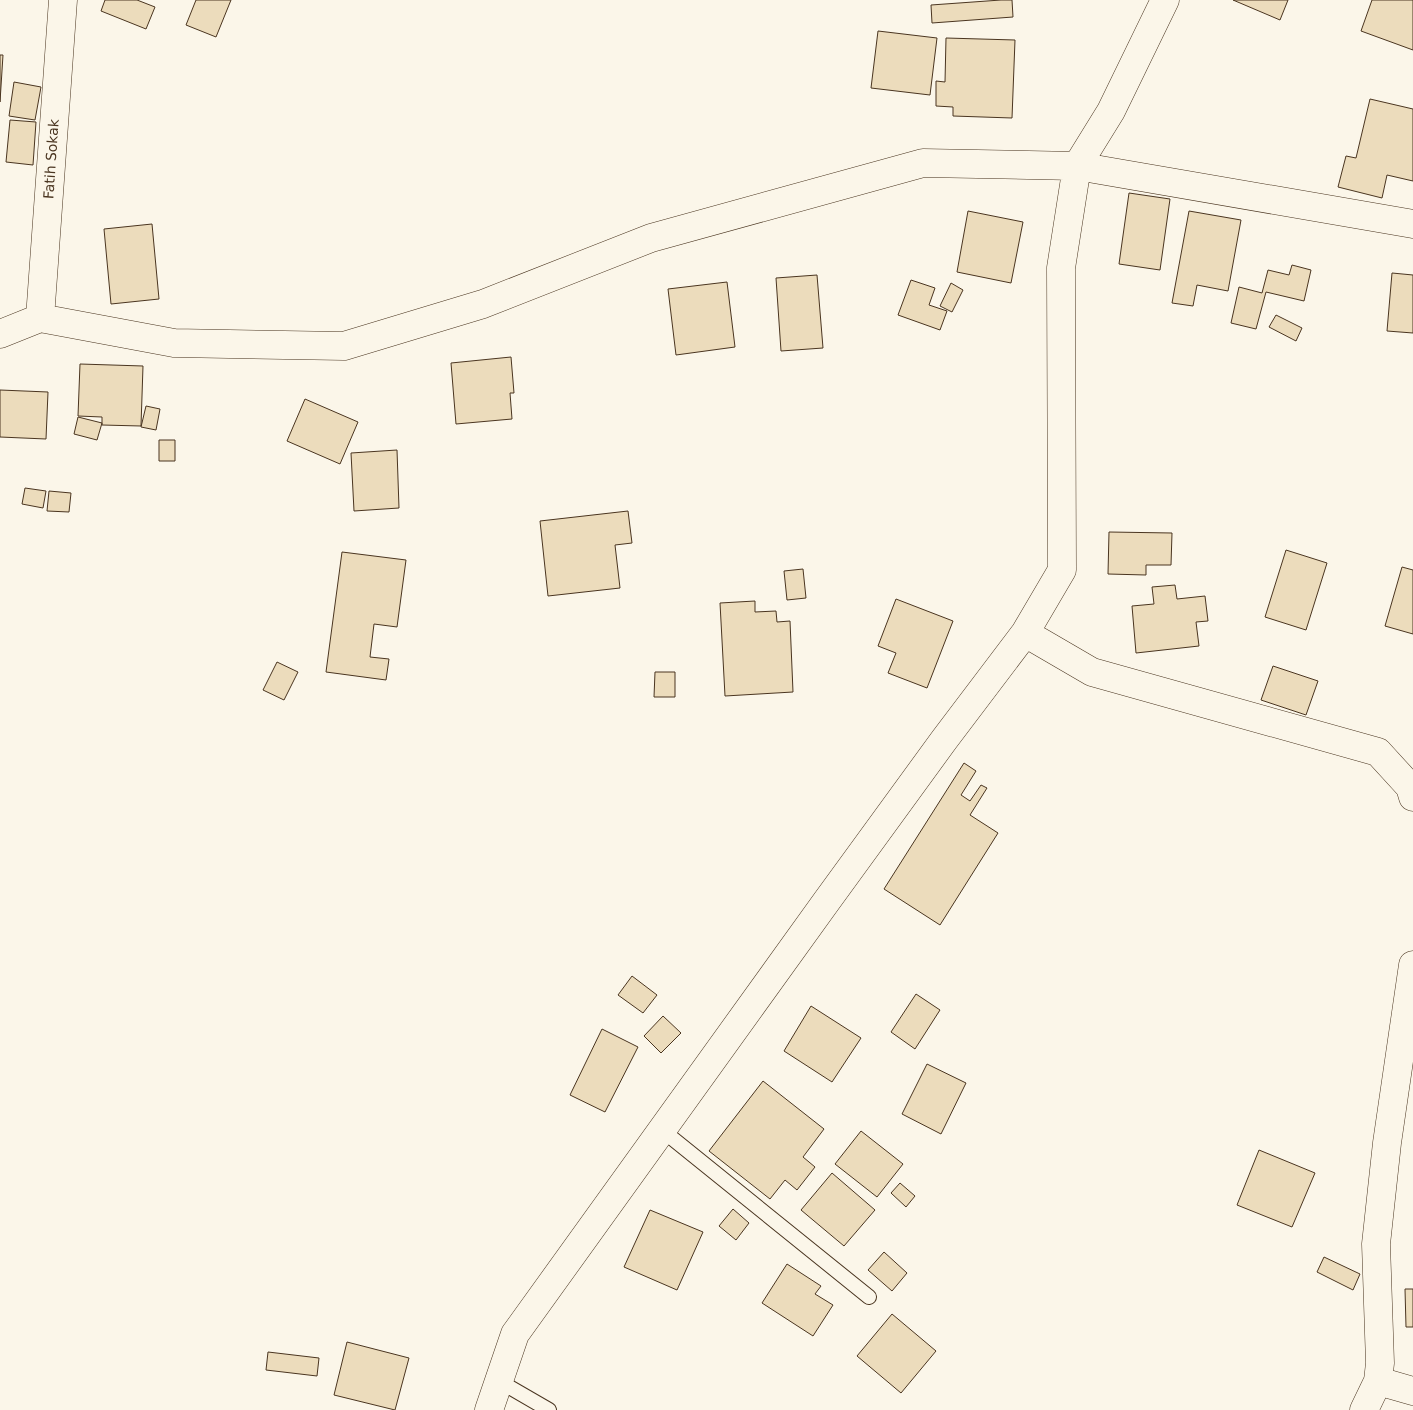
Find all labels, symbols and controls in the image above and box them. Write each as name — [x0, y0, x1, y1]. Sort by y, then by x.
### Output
street label: Fatih Sokak — [40, 118, 62, 199]

